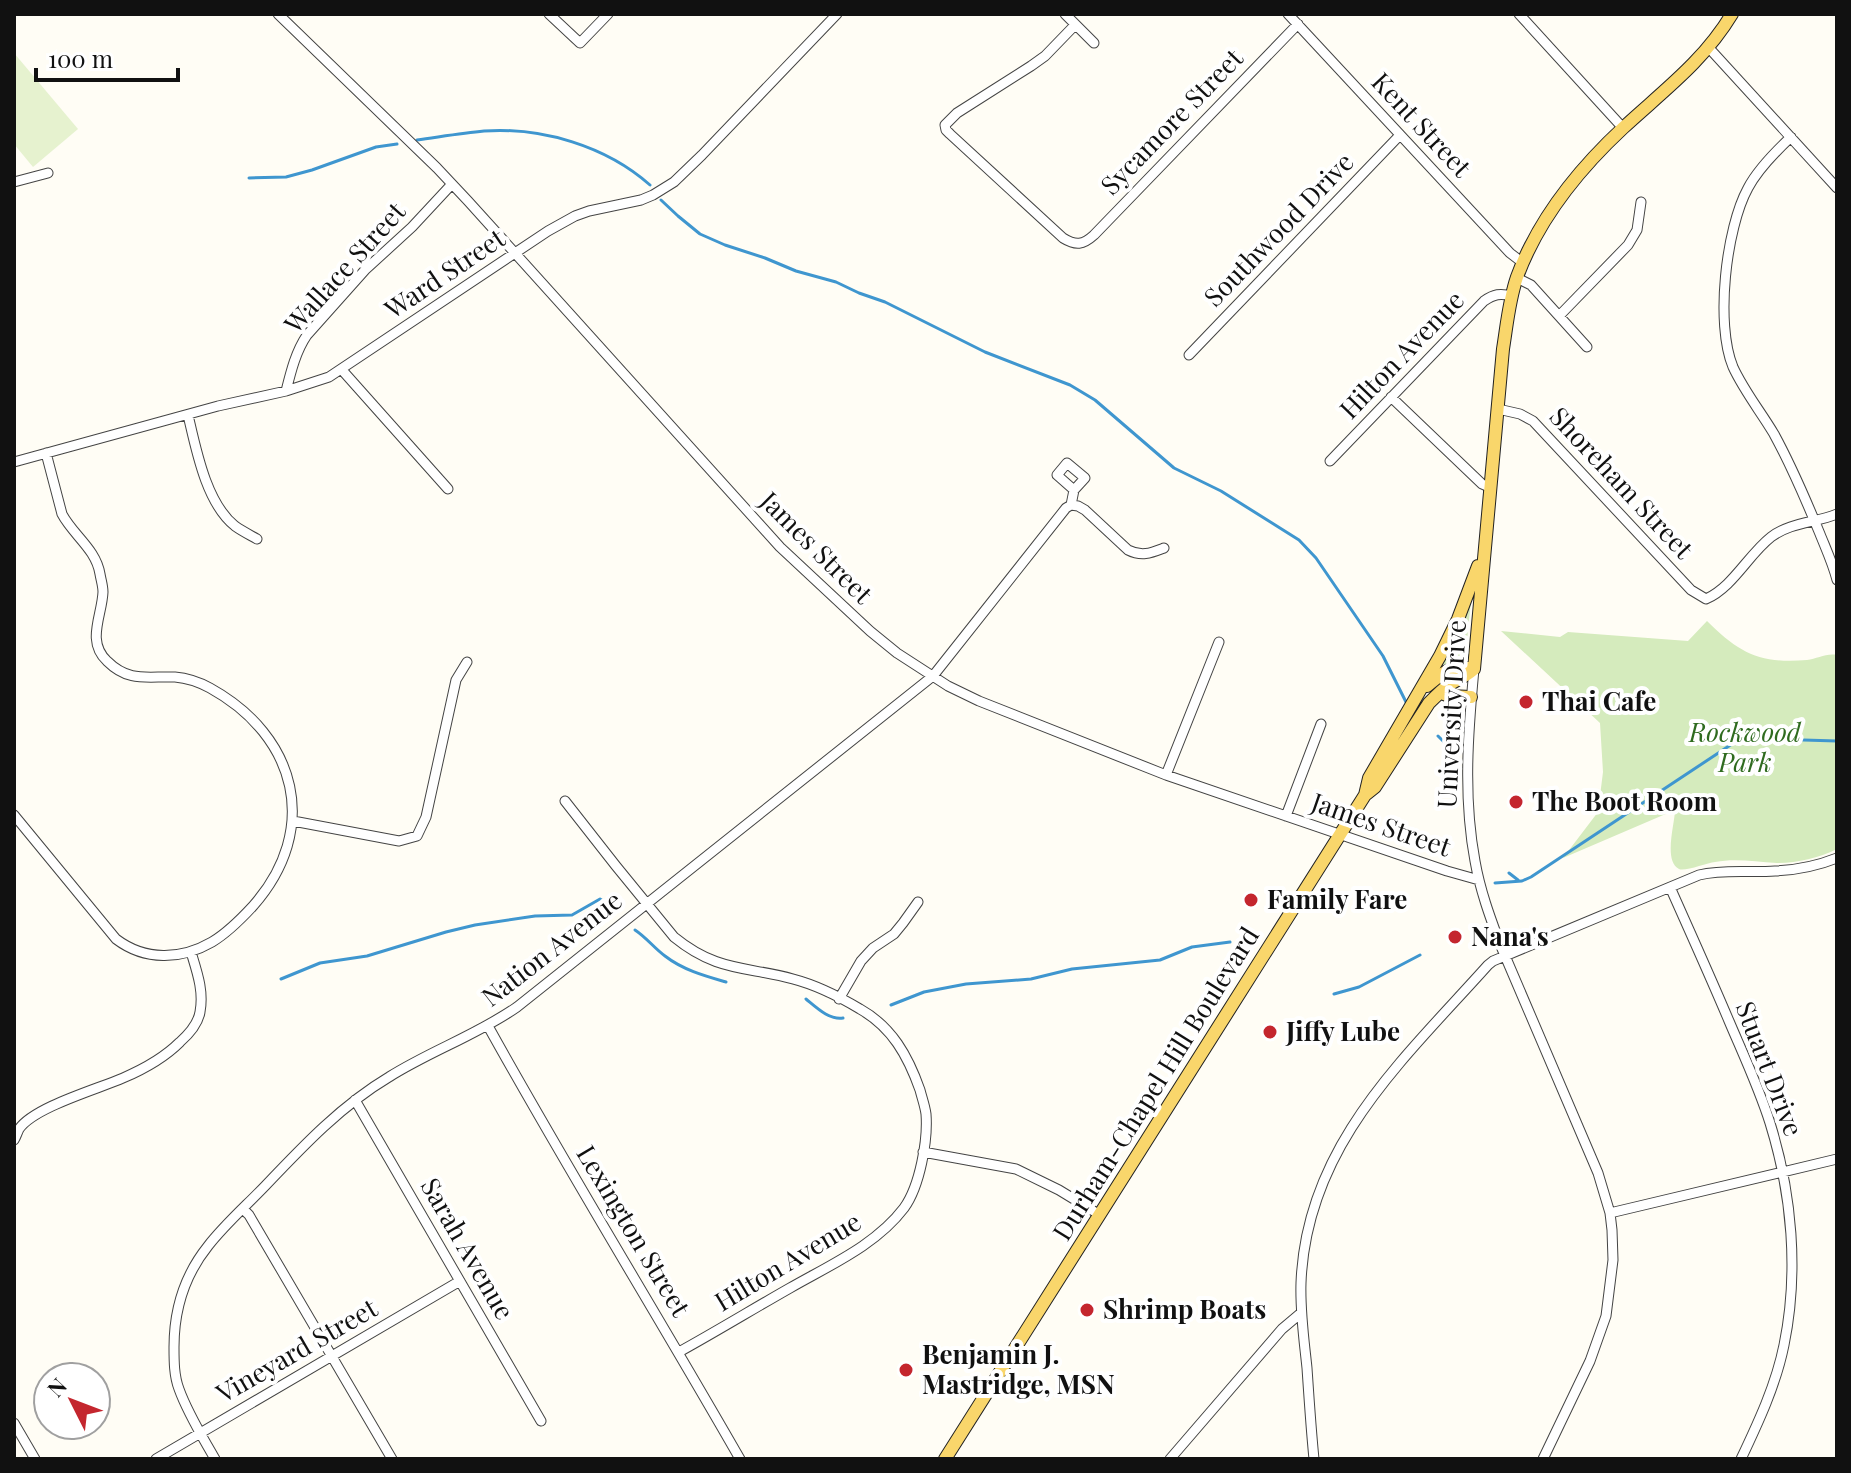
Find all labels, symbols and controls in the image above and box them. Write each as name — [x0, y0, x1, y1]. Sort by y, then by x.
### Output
scale bar — [36, 32, 178, 82]
street label: Sycamore Street — [1092, 40, 1250, 202]
text: 100 m — [48, 42, 113, 74]
street label: Kent Street — [1365, 64, 1480, 184]
street label: Southwood Drive — [1195, 144, 1360, 313]
street label: Wallace Street — [275, 193, 413, 341]
street label: Ward Street — [376, 219, 512, 326]
street label: Hilton Avenue — [1331, 282, 1471, 425]
street label: Shoreham Street — [1543, 399, 1702, 566]
street label: James Street — [753, 483, 881, 611]
street label: University Drive — [1428, 619, 1473, 809]
place label: Thai Cafe — [1542, 683, 1656, 718]
marker: Thai Cafe — [1517, 693, 1535, 711]
park label: Rockwood Park — [1688, 714, 1802, 779]
street label: James Street — [1306, 783, 1456, 864]
place label: The Boot Room — [1532, 783, 1717, 818]
marker: The Boot Room — [1507, 793, 1525, 811]
place label: Family Fare — [1267, 881, 1407, 916]
street label: Nation Avenue — [474, 882, 628, 1014]
marker: Family Fare — [1242, 891, 1260, 909]
place label: Nana's — [1471, 918, 1549, 953]
street label: Durham-Chapel Hill Boulevard — [1044, 920, 1266, 1247]
marker: Nana's — [1446, 928, 1464, 946]
street label: Stuart Drive — [1729, 996, 1812, 1141]
place label: Jiffy Lube — [1285, 1013, 1400, 1048]
marker: Jiffy Lube — [1261, 1023, 1279, 1041]
street label: Lexington Street — [569, 1138, 700, 1323]
street label: Sarah Avenue — [414, 1171, 523, 1325]
street label: Hilton Avenue — [707, 1203, 867, 1318]
street label: Vineyard Street — [209, 1289, 384, 1410]
place label: Shrimp Boats — [1103, 1291, 1266, 1326]
marker: Shrimp Boats — [1078, 1301, 1096, 1319]
place label: Benjamin J. Mastridge, MSN — [922, 1336, 1115, 1401]
north arrow — [32, 1361, 112, 1441]
marker: Benjamin J. Mastridge, MSN — [897, 1361, 915, 1379]
text: N — [40, 1371, 73, 1403]

